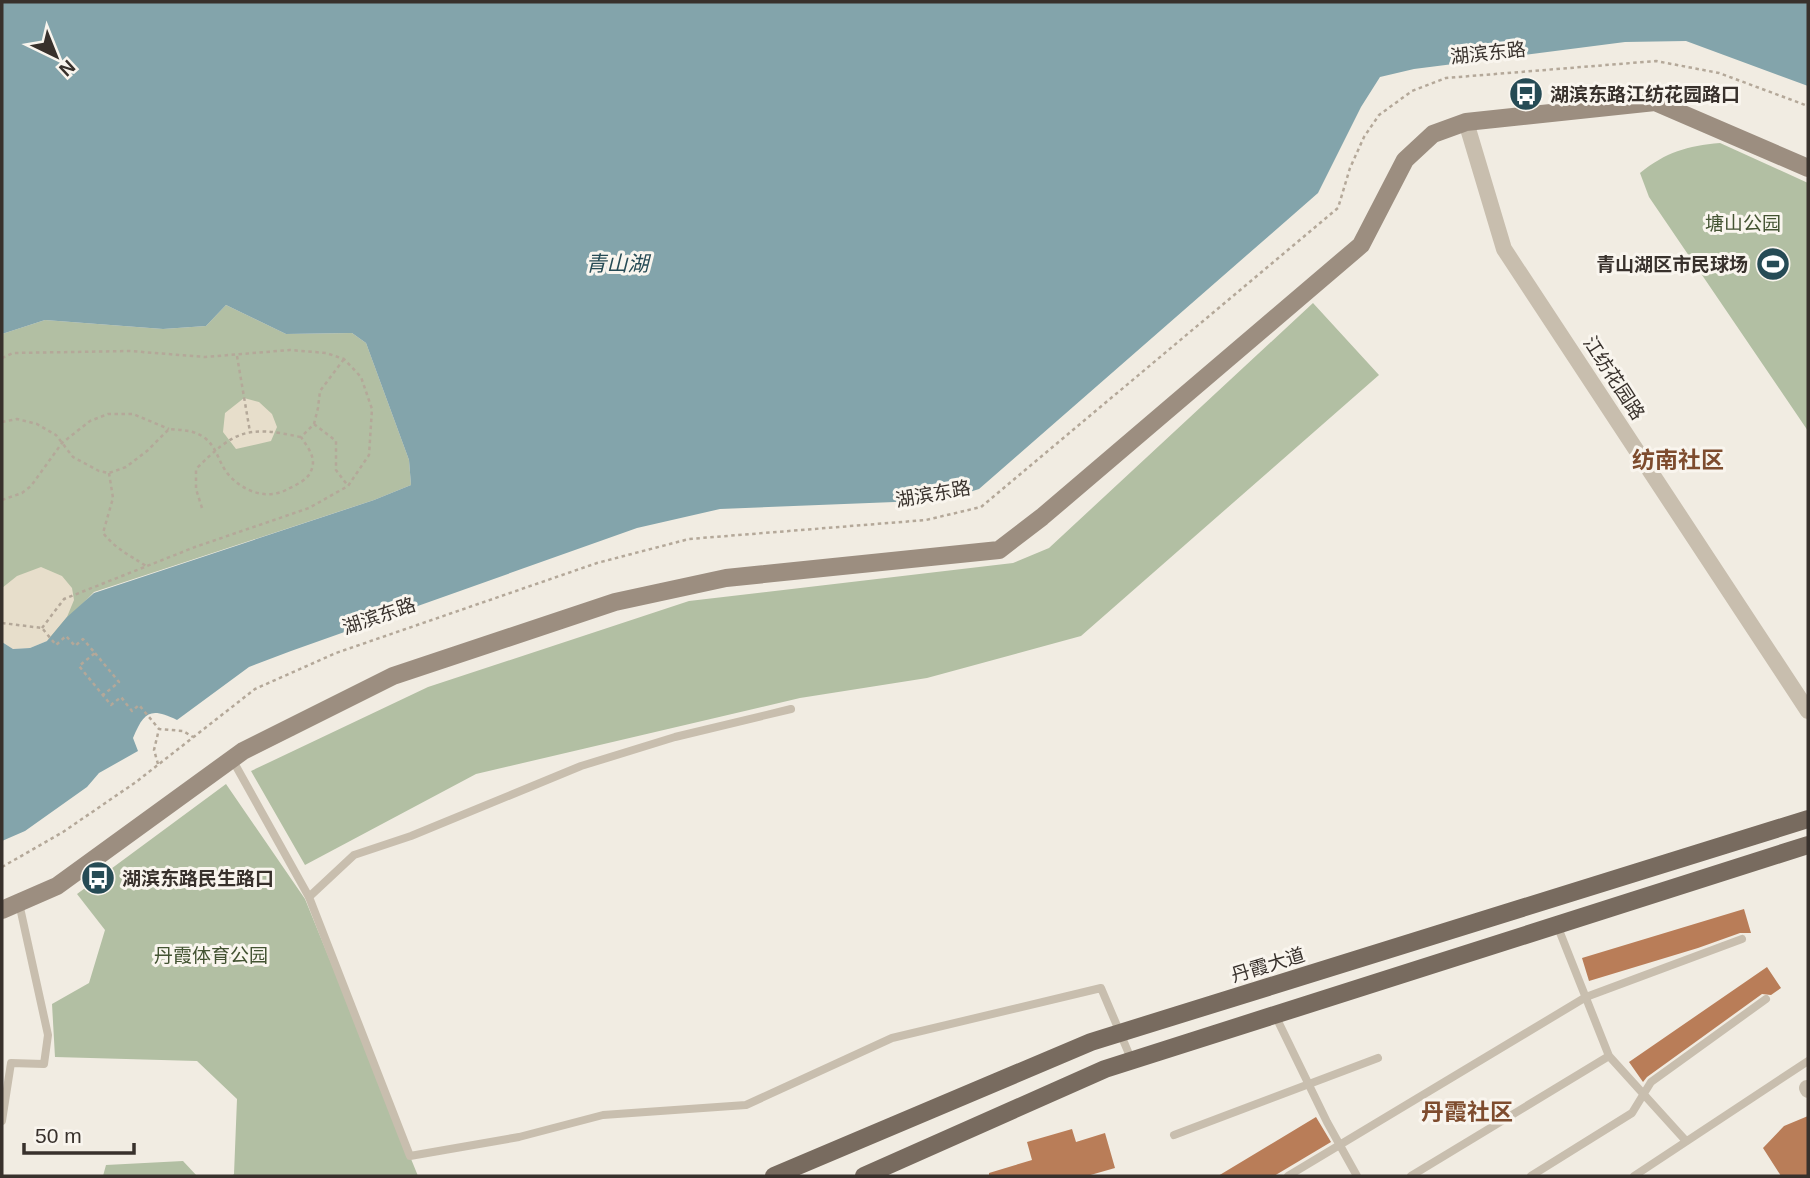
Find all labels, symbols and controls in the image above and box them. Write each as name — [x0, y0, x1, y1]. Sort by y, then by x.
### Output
north arrow — [21, 21, 91, 91]
street label: 湖滨东路 — [1449, 39, 1527, 67]
text: N — [55, 56, 79, 80]
bus stop icon: 湖滨东路江纺花园路口 — [1507, 75, 1545, 113]
place label: 湖滨东路江纺花园路口 — [1550, 84, 1740, 105]
park label: 塘山公园 — [1705, 213, 1781, 234]
sports icon: 青山湖区市民球场 — [1754, 245, 1792, 283]
water label: 青山湖 — [586, 252, 651, 275]
place label: 青山湖区市民球场 — [1596, 254, 1748, 275]
street label: 江纺花园路 — [1579, 332, 1649, 424]
district label: 纺南社区 — [1632, 447, 1724, 473]
street label: 湖滨东路 — [894, 477, 972, 511]
street label: 湖滨东路 — [340, 594, 418, 638]
bus stop icon: 湖滨东路民生路口 — [79, 859, 117, 897]
place label: 湖滨东路民生路口 — [122, 868, 274, 889]
street label: 丹霞大道 — [1229, 944, 1307, 986]
park label: 丹霞体育公园 — [154, 945, 268, 966]
district label: 丹霞社区 — [1421, 1099, 1513, 1125]
scale bar — [24, 1112, 135, 1156]
text: 50 m — [35, 1124, 82, 1147]

